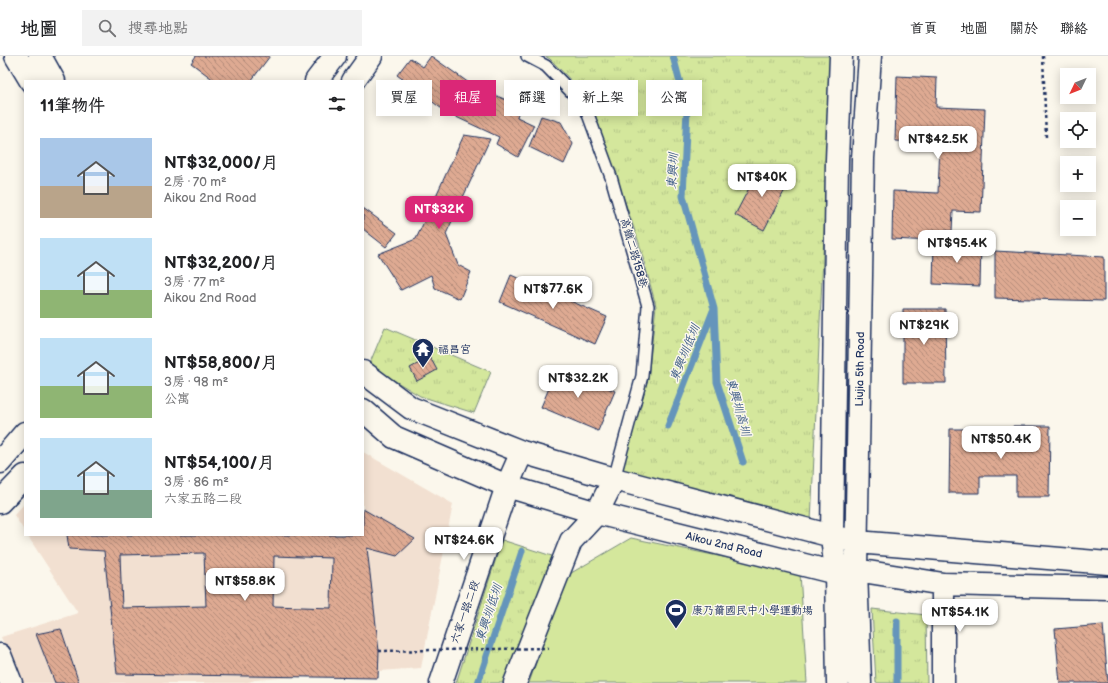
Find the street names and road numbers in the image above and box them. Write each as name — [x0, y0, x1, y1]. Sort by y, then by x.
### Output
street label: 高鐵二路158巷 — [618, 217, 650, 289]
street label: Liujia 5th Road — [853, 332, 867, 406]
street label: Aikou 2nd Road — [684, 529, 764, 561]
street label: 六家一路二段 — [448, 579, 482, 645]

